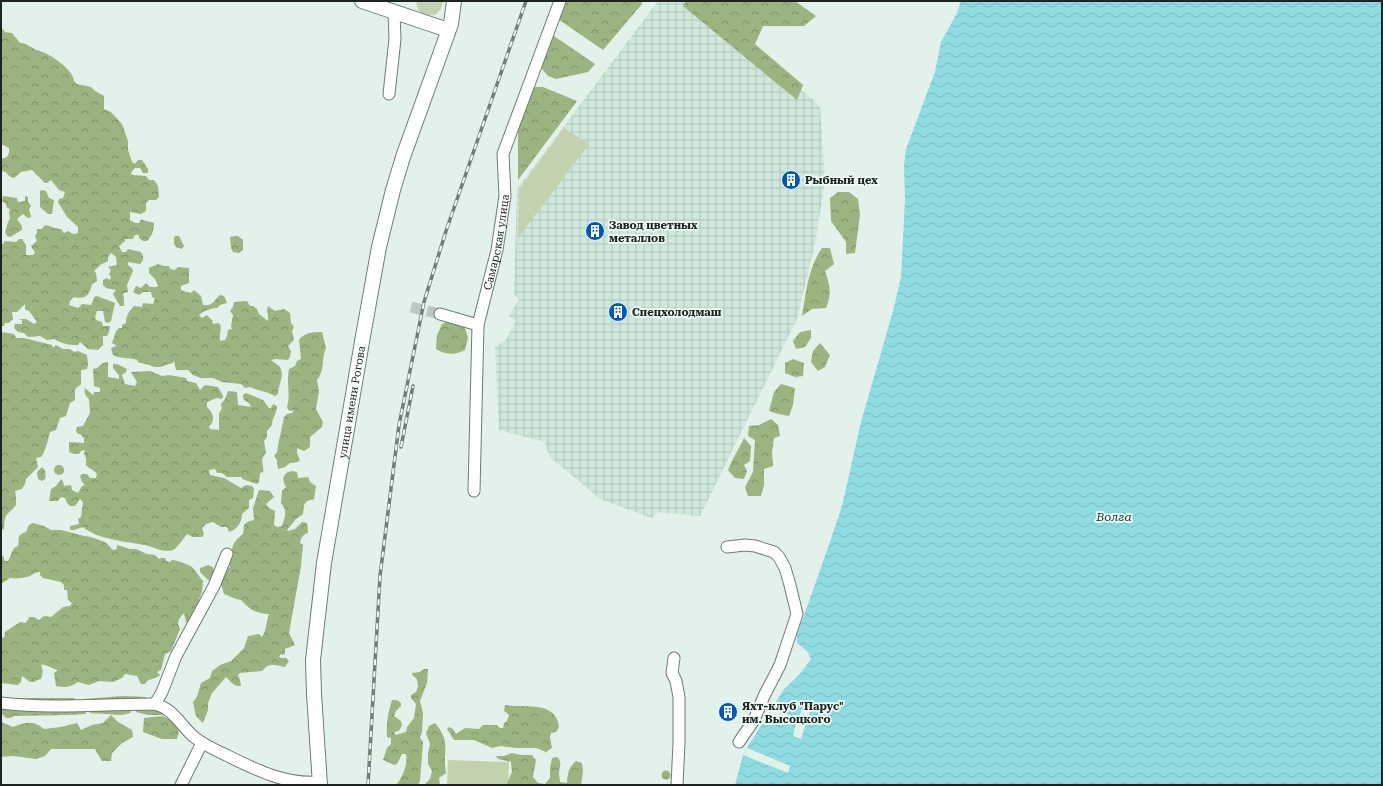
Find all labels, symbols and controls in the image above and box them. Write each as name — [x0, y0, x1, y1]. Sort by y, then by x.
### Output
building icon: Рыбный цех — [780, 169, 802, 191]
place label: Рыбный цех — [805, 174, 878, 187]
street label: Самарская улица — [481, 193, 512, 291]
place label: Завод цветных металлов — [609, 219, 698, 245]
building icon: Завод цветных металлов — [584, 220, 606, 242]
building icon: Спецхолодмаш — [607, 301, 629, 323]
place label: Спецхолодмаш — [632, 306, 722, 319]
street label: улица имени Рогова — [336, 345, 368, 460]
water label: Волга — [1095, 510, 1132, 524]
place label: Яхт-клуб "Парус" им. Высоцкого — [742, 700, 844, 726]
building icon: Яхт-клуб "Парус" им. Высоцкого — [717, 701, 739, 723]

